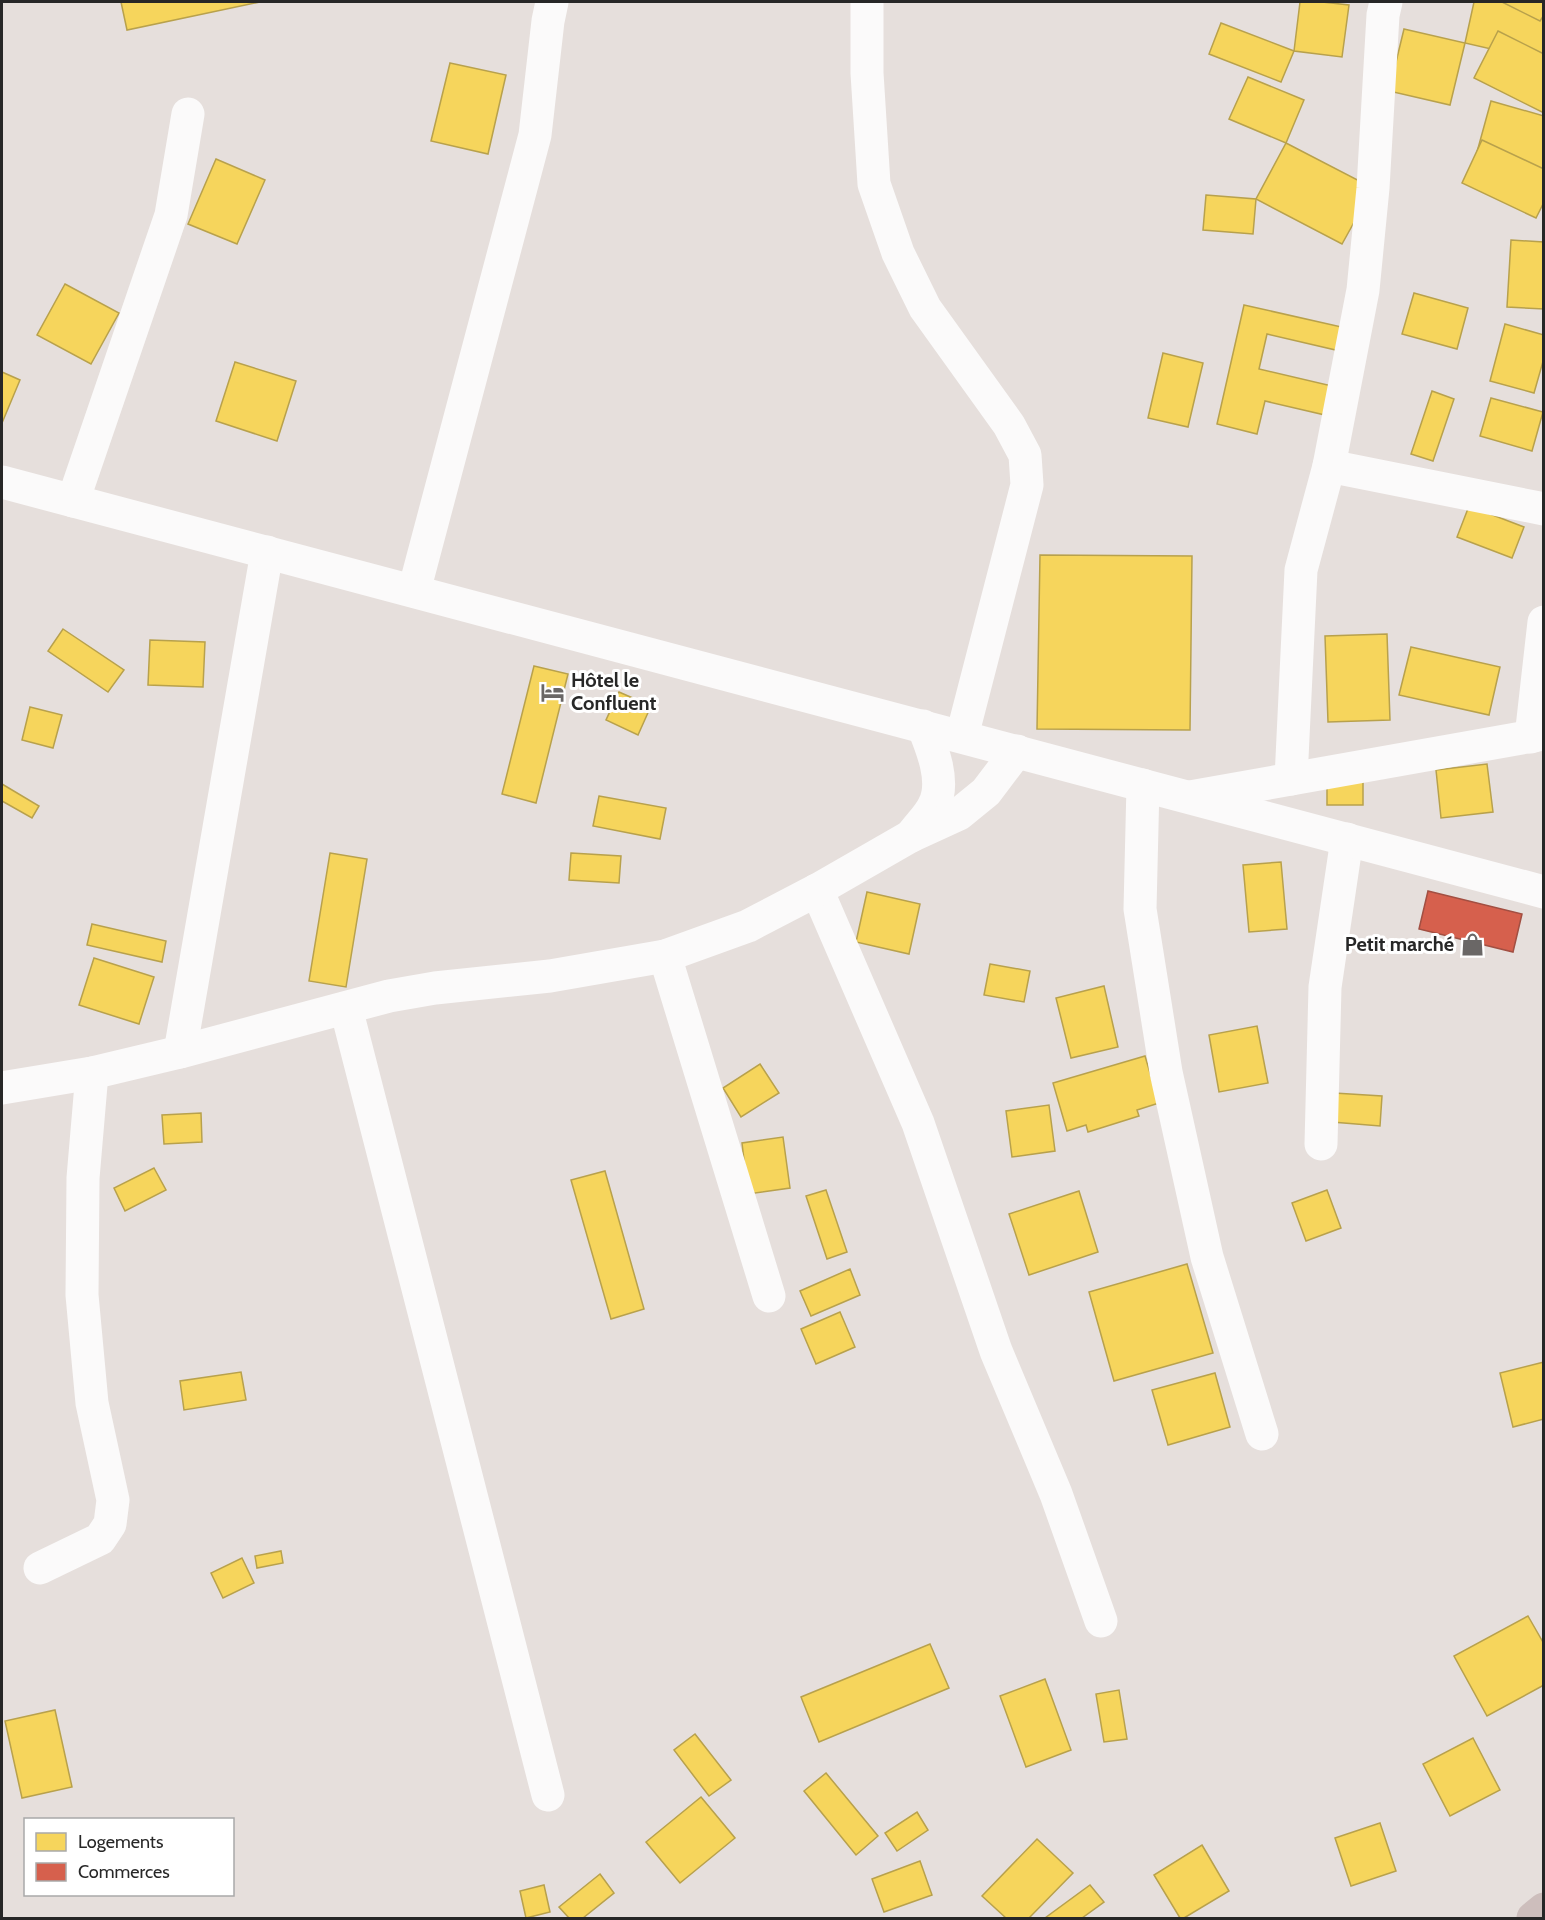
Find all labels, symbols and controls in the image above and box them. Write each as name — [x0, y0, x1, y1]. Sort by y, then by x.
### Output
place label: Hôtel le Confluent — [571, 668, 657, 715]
hotel icon: Hôtel le Confluent — [540, 679, 566, 705]
shop icon: Petit marché — [1459, 931, 1485, 957]
place label: Petit marché — [1345, 932, 1454, 956]
legend — [24, 1818, 234, 1896]
text: Logements — [78, 1831, 163, 1853]
text: Commerces — [78, 1861, 170, 1883]

